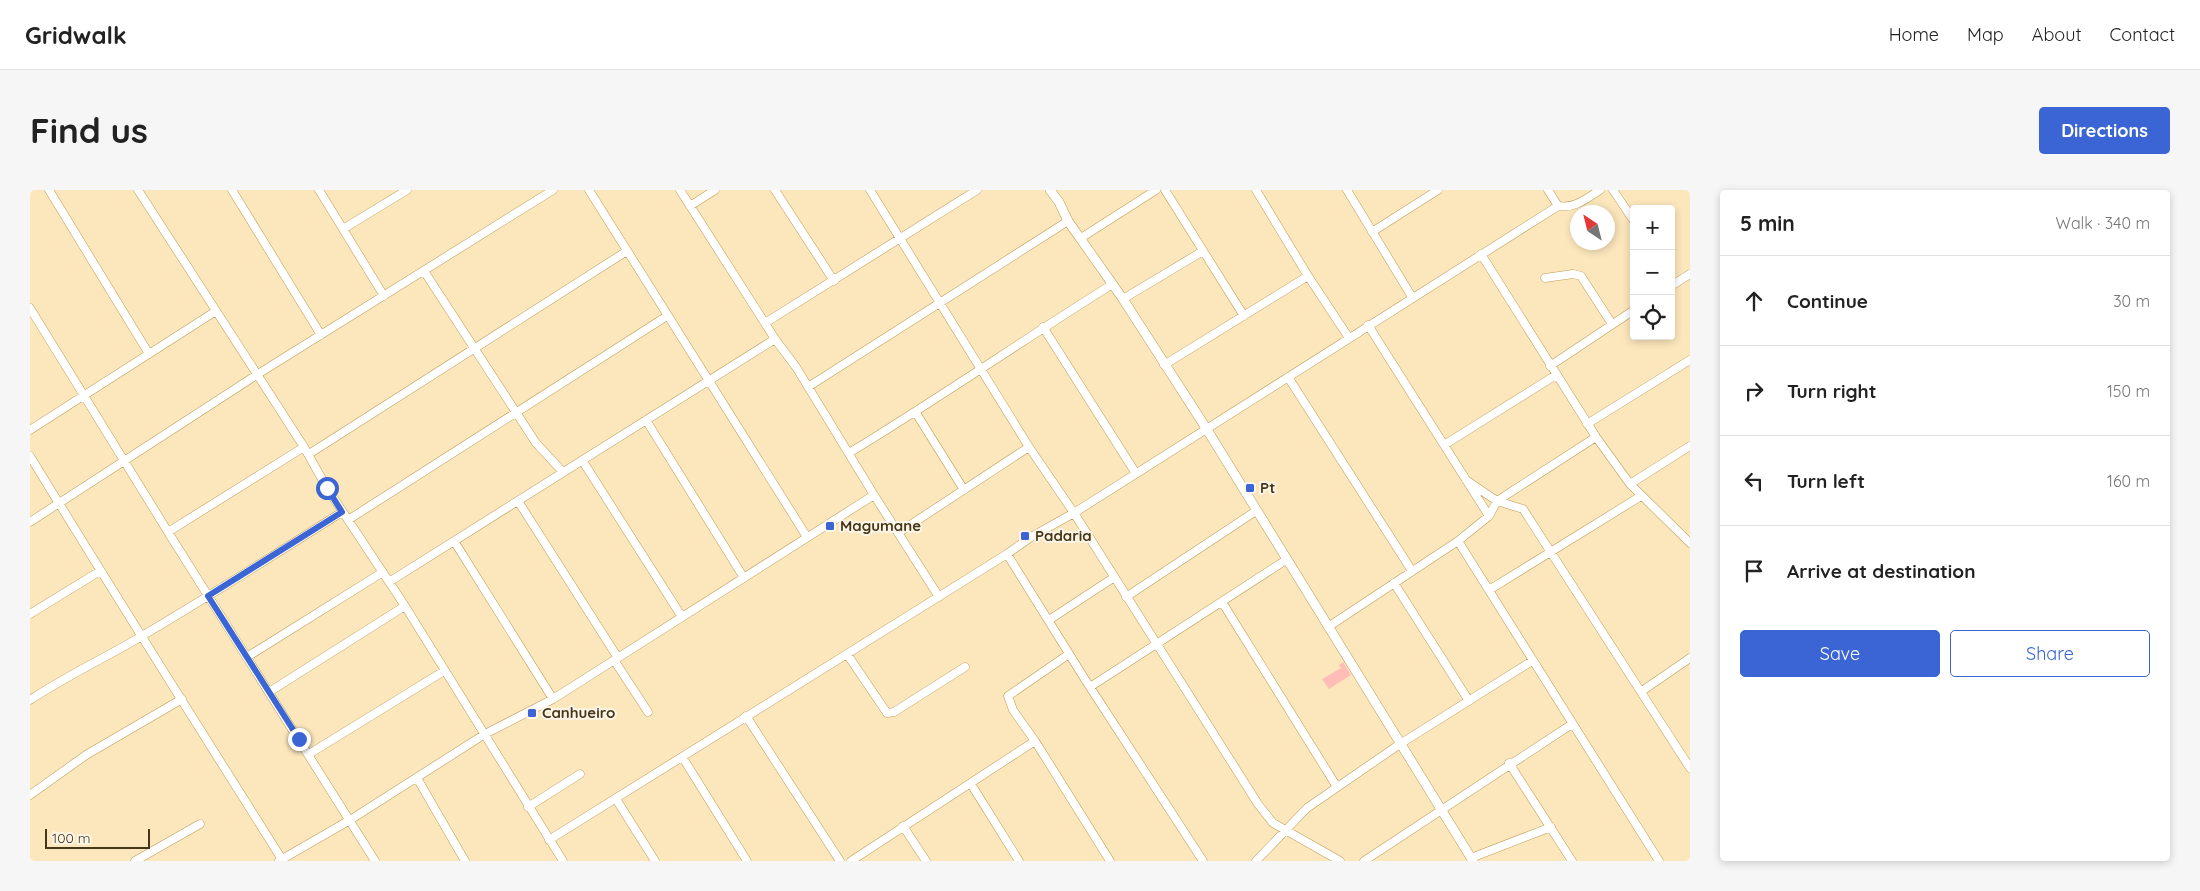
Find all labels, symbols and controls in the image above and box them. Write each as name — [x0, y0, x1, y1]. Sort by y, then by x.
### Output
text: Gridwalk — [25, 20, 127, 50]
text: Home — [1889, 23, 1939, 46]
text: Map — [1967, 23, 2004, 46]
text: About — [2032, 23, 2082, 46]
text: Contact — [2110, 23, 2175, 46]
button: Directions — [2039, 107, 2170, 154]
text: Find us — [30, 108, 148, 152]
north arrow — [1570, 205, 1615, 250]
map controls — [1630, 205, 1675, 340]
button: + — [1630, 205, 1675, 250]
text: 5 min — [1740, 210, 1795, 236]
text: Walk · 340 m — [2056, 213, 2150, 233]
button: − — [1630, 250, 1675, 295]
icon: ahead — [1740, 287, 1768, 315]
text: Continue — [1787, 289, 1868, 313]
text: 30 m — [2113, 291, 2150, 311]
button: locate — [1630, 295, 1675, 340]
icon: right — [1740, 377, 1768, 405]
text: Turn right — [1787, 379, 1876, 403]
text: 150 m — [2107, 381, 2150, 401]
icon: left — [1740, 467, 1768, 495]
text: Turn left — [1787, 469, 1865, 493]
text: 160 m — [2107, 471, 2150, 491]
route start — [316, 477, 339, 500]
place label: Pt — [1260, 478, 1275, 497]
marker: Pt — [1244, 482, 1256, 494]
place label: Magumane — [840, 516, 921, 535]
marker: Magumane — [824, 520, 836, 532]
place label: Padaria — [1035, 526, 1092, 545]
marker: Padaria — [1019, 530, 1031, 542]
icon: arrive — [1740, 557, 1768, 585]
text: Arrive at destination — [1787, 559, 1976, 583]
button: Save — [1740, 630, 1940, 677]
button: Share — [1950, 630, 2150, 677]
place label: Canhueiro — [542, 703, 615, 722]
marker: Canhueiro — [526, 707, 538, 719]
route end — [288, 728, 311, 751]
scale bar — [45, 826, 150, 849]
text: 100 m — [52, 829, 90, 847]

